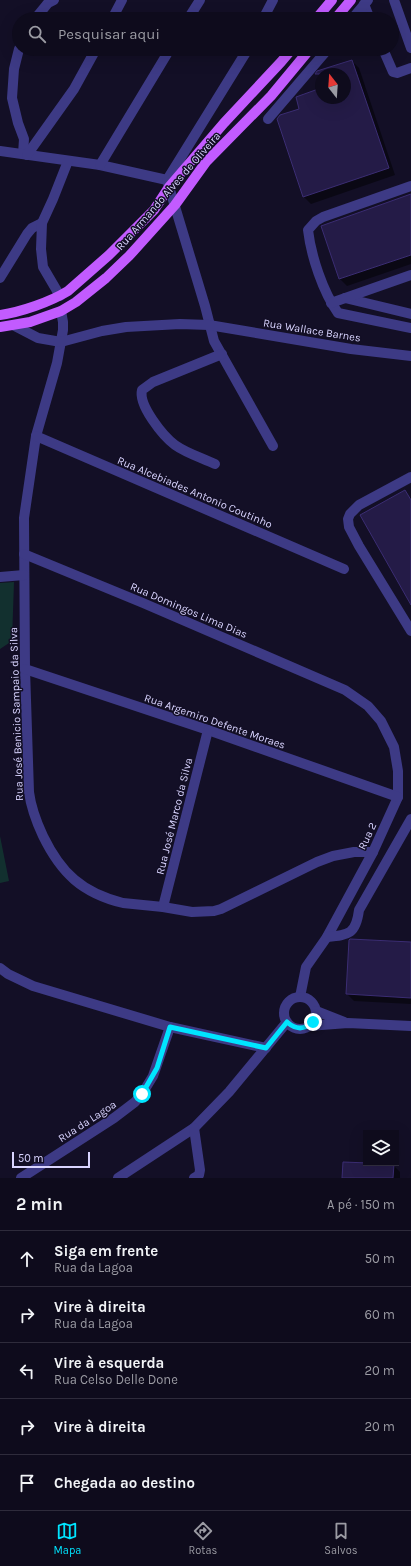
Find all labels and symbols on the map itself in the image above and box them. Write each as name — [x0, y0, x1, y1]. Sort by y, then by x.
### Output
north arrow — [315, 68, 351, 104]
street label: Rua Armando Alves de Oliveira — [114, 130, 223, 253]
street label: Rua Wallace Barnes — [262, 316, 362, 345]
street label: Rua Alcebiades Antonio Coutinho — [115, 454, 274, 531]
street label: Rua Domingos Lima Dias — [128, 580, 249, 641]
street label: Rua José Benicio Sampaio da Silva — [7, 627, 26, 801]
street label: Rua Argemiro Defente Moraes — [143, 691, 287, 752]
street label: Rua José Marco da Silva — [154, 756, 195, 876]
street label: Rua 2 — [356, 821, 379, 852]
route end — [304, 1013, 322, 1031]
route start — [133, 1085, 151, 1103]
street label: Rua da Lagoa — [56, 1098, 119, 1145]
scale bar — [12, 1150, 90, 1169]

